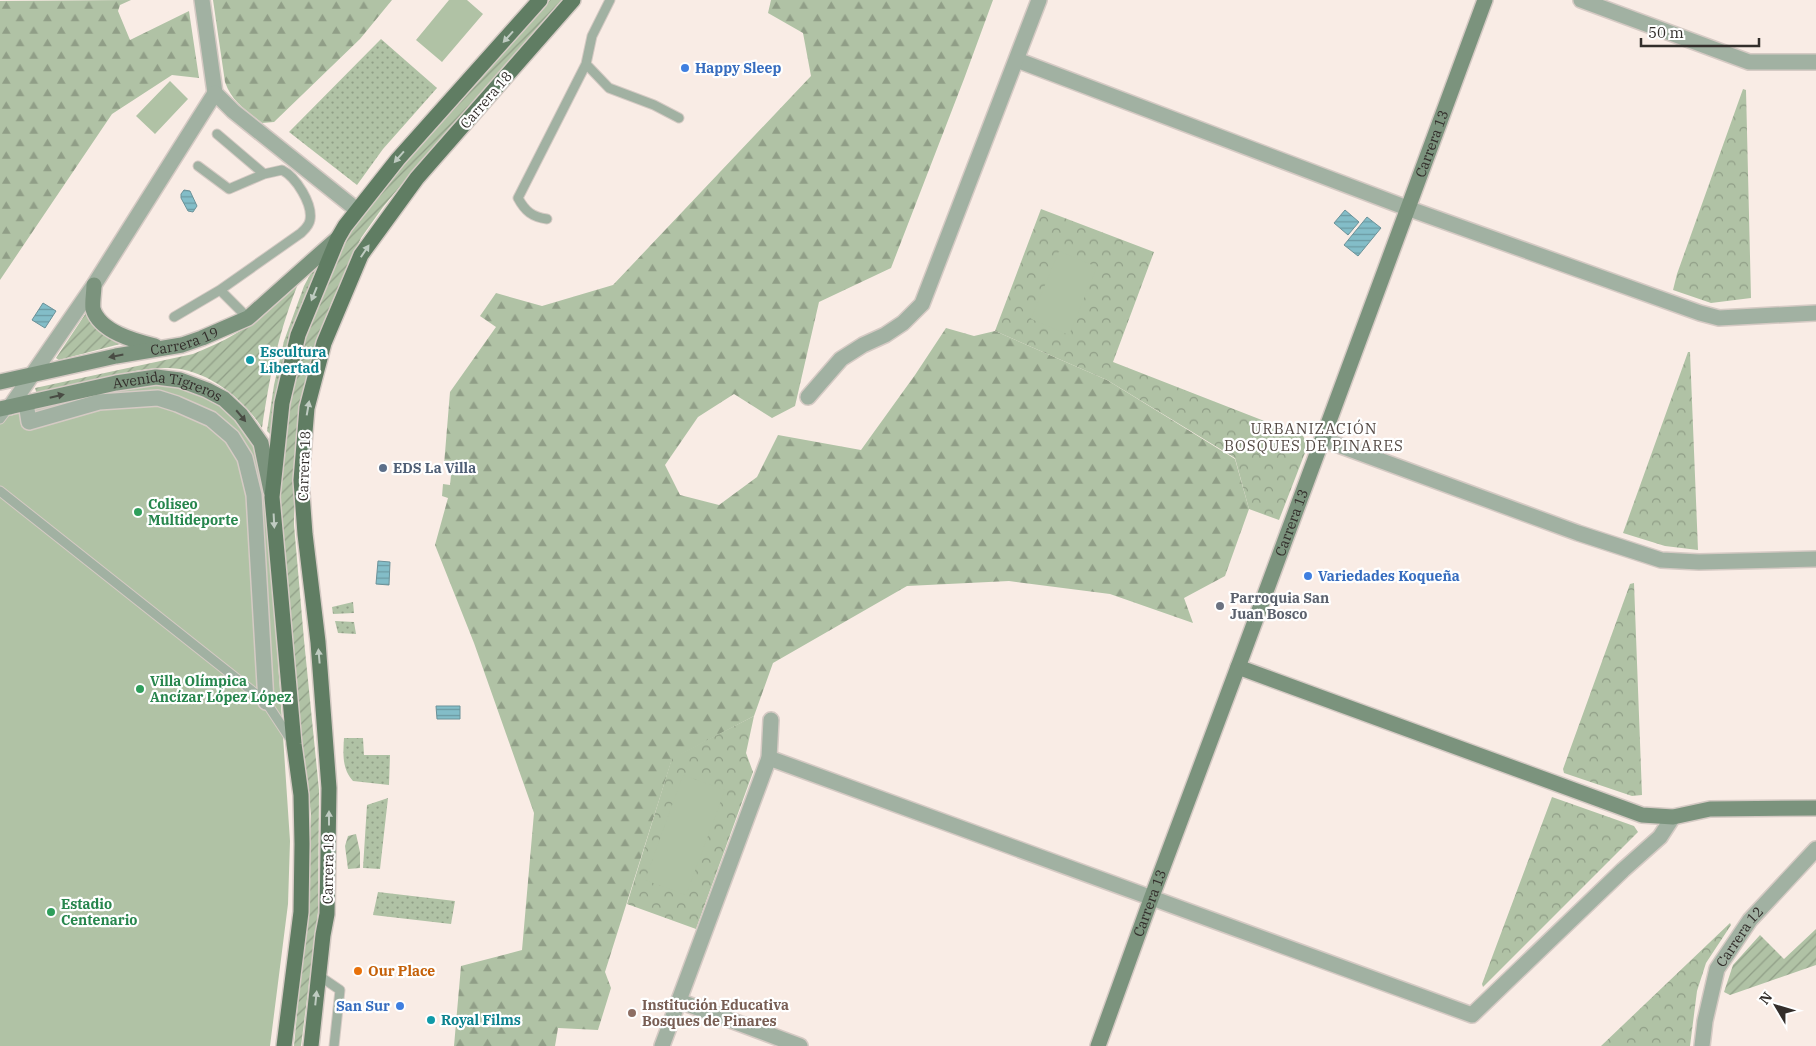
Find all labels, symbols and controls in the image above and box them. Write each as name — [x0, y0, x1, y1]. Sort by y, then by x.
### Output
scale bar — [1641, 15, 1758, 47]
text: 50 m — [1648, 23, 1684, 42]
one-way arrow — [502, 30, 514, 42]
place label: Happy Sleep — [695, 59, 781, 77]
marker: Happy Sleep — [679, 62, 691, 74]
street label: Carrera 18 — [456, 68, 516, 132]
street label: Carrera 13 — [1411, 108, 1452, 180]
one-way arrow — [393, 151, 405, 163]
one-way arrow — [360, 244, 370, 257]
one-way arrow — [310, 287, 318, 302]
street label: Carrera 19 — [149, 323, 221, 359]
place label: Escultura Libertad — [260, 343, 327, 377]
one-way arrow — [108, 352, 123, 360]
marker: Escultura Libertad — [244, 354, 256, 366]
street label: Avenida Tigreros — [111, 368, 226, 406]
one-way arrow — [50, 392, 65, 400]
one-way arrow — [305, 399, 313, 415]
one-way arrow — [236, 410, 247, 423]
district label: URBANIZACIÓN BOSQUES DE PINARES — [1224, 419, 1404, 455]
street label: Carrera 18 — [294, 431, 314, 501]
place label: EDS La Villa — [393, 459, 476, 477]
marker: EDS La Villa — [377, 462, 389, 474]
street label: Carrera 13 — [1271, 486, 1312, 559]
place label: Coliseo Multideporte — [148, 495, 238, 529]
marker: Coliseo Multideporte — [132, 506, 144, 518]
one-way arrow — [270, 514, 278, 530]
place label: Variedades Koqueña — [1318, 567, 1460, 585]
marker: Variedades Koqueña — [1302, 570, 1314, 582]
place label: Parroquia San Juan Bosco — [1230, 589, 1329, 623]
marker: Parroquia San Juan Bosco — [1214, 600, 1226, 612]
one-way arrow — [314, 648, 322, 664]
place label: Villa Olímpica Ancízar López López — [150, 672, 292, 706]
marker: Villa Olímpica Ancízar López López — [134, 683, 146, 695]
one-way arrow — [325, 810, 333, 826]
street label: Carrera 18 — [318, 834, 338, 904]
street label: Carrera 13 — [1129, 867, 1170, 939]
place label: Estadio Centenario — [61, 895, 138, 929]
street label: Carrera 12 — [1712, 902, 1767, 971]
marker: Estadio Centenario — [45, 906, 57, 918]
place label: Our Place — [368, 962, 435, 980]
marker: Our Place — [352, 965, 364, 977]
north arrow — [1751, 981, 1801, 1031]
text: N — [1755, 988, 1776, 1008]
one-way arrow — [312, 989, 320, 1005]
place label: Institución Educativa Bosques de Pinares — [642, 996, 789, 1030]
place label: San Sur — [336, 997, 390, 1015]
marker: San Sur — [394, 1000, 406, 1012]
marker: Institución Educativa Bosques de Pinares — [626, 1007, 638, 1019]
place label: Royal Films — [441, 1011, 521, 1029]
marker: Royal Films — [425, 1014, 437, 1026]

